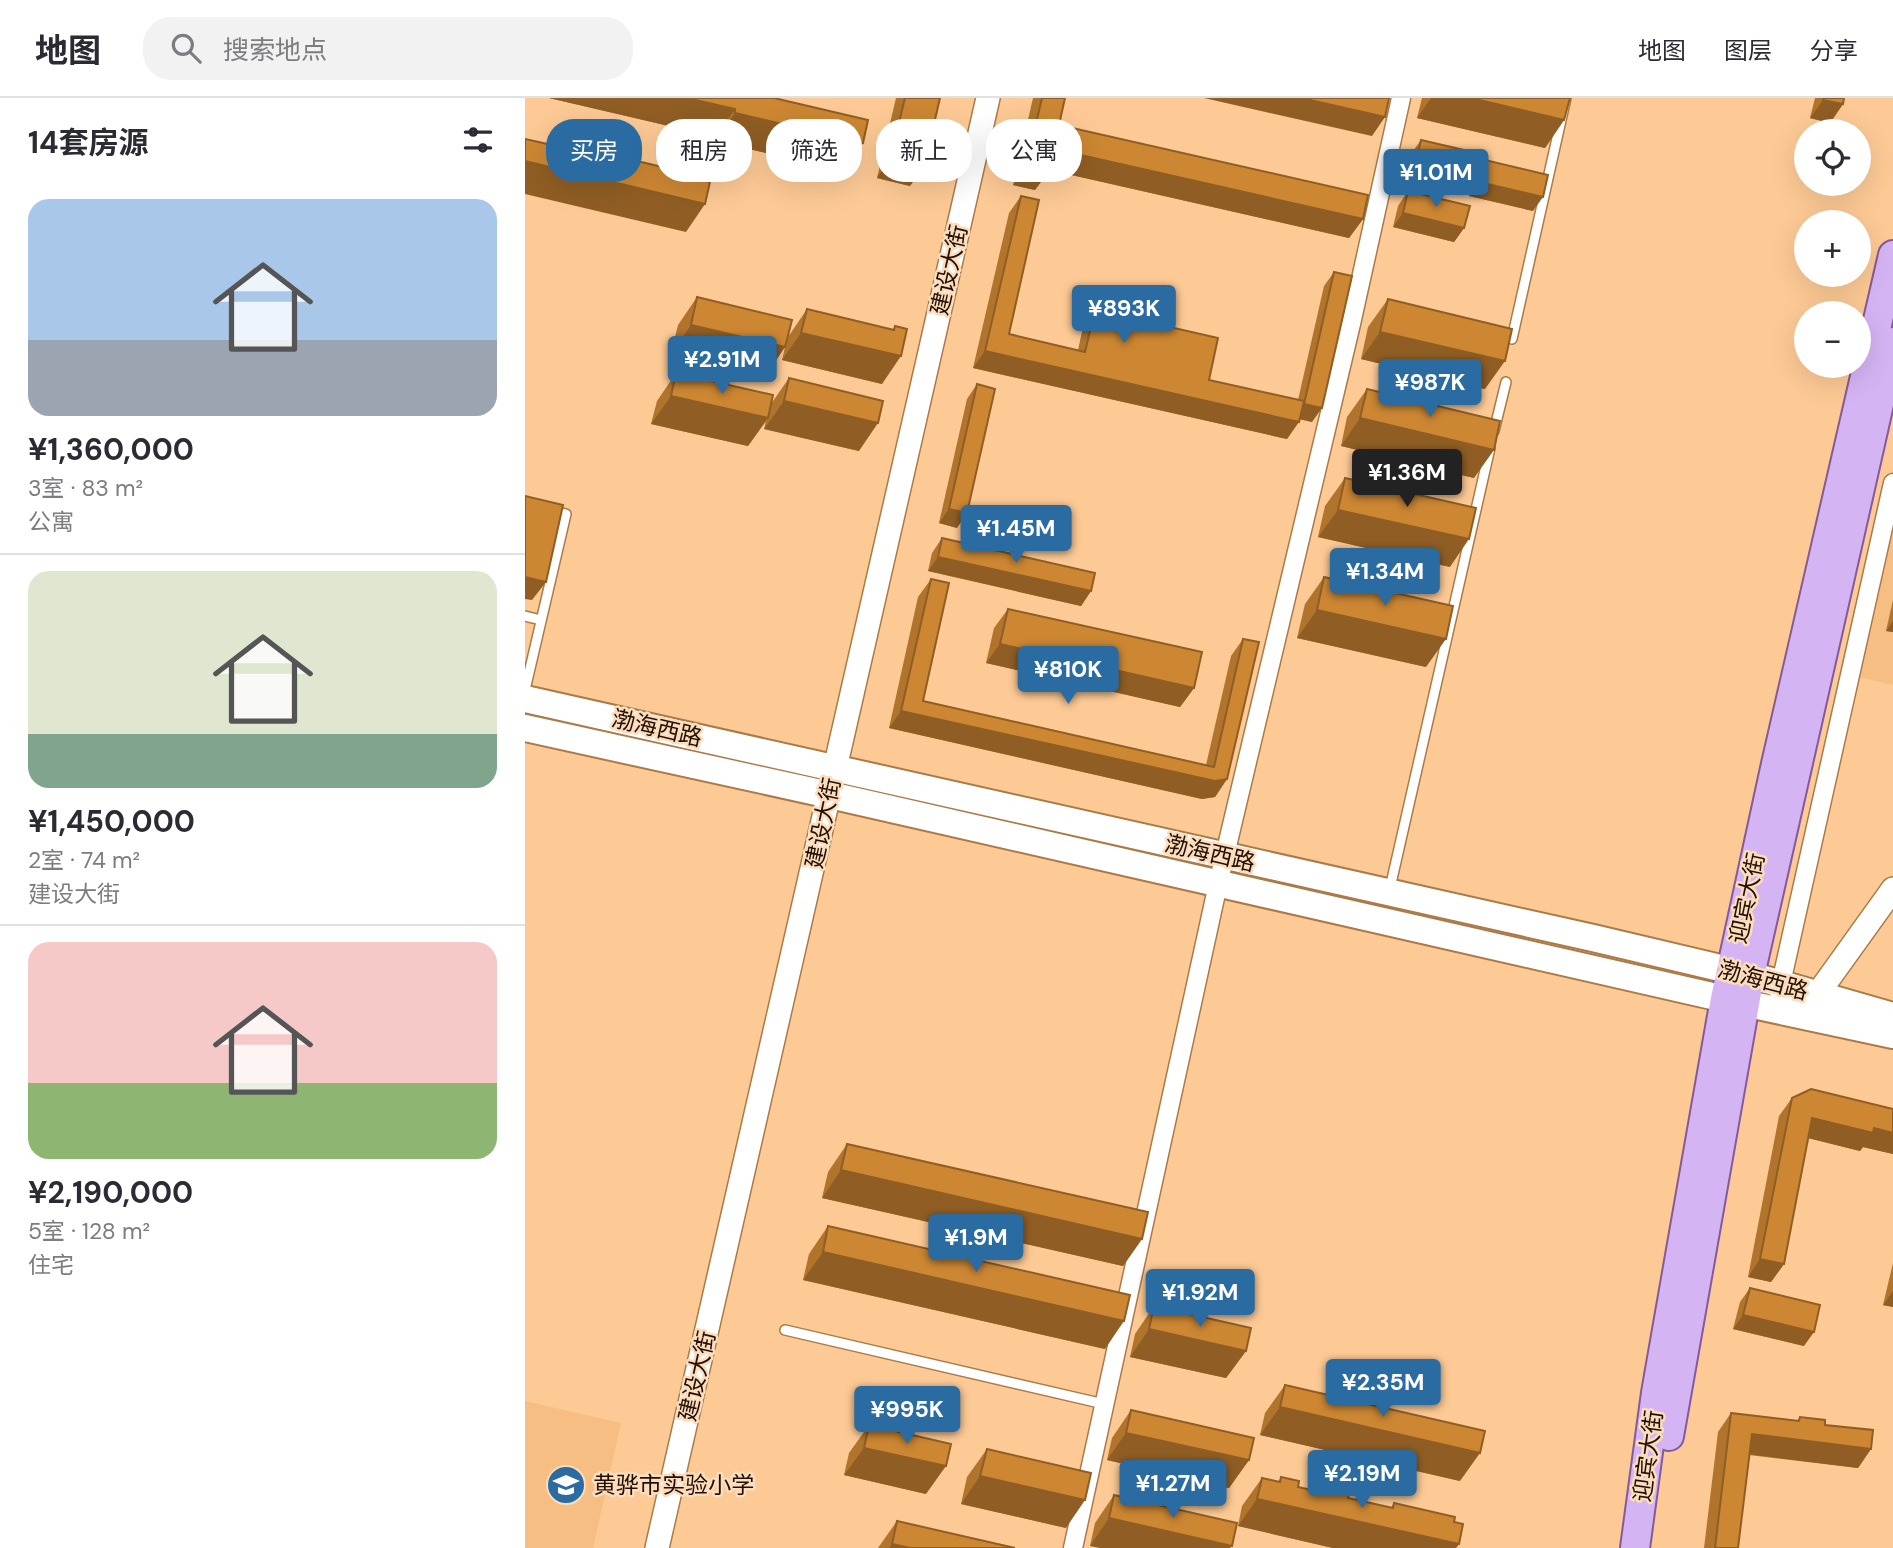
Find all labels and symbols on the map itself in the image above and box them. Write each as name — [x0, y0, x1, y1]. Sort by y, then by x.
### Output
pin: ¥1.01M — [1379, 150, 1493, 209]
street label: 建设大街 — [924, 222, 974, 318]
pin: ¥893K — [1075, 286, 1173, 345]
pin: ¥2.91M — [665, 336, 779, 396]
pin: ¥987K — [1381, 360, 1479, 419]
pin: ¥1.36M — [1350, 450, 1464, 509]
pin: ¥1.45M — [959, 505, 1073, 565]
pin: ¥1.34M — [1328, 548, 1442, 608]
pin: ¥810K — [1019, 646, 1117, 706]
street label: 渤海西路 — [609, 703, 705, 753]
street label: 建设大街 — [799, 775, 847, 871]
street label: 渤海西路 — [1162, 828, 1258, 878]
street label: 迎宾大街 — [1723, 850, 1771, 946]
street label: 渤海西路 — [1715, 954, 1811, 1006]
pin: ¥1.9M — [927, 1214, 1025, 1274]
pin: ¥1.92M — [1143, 1270, 1257, 1329]
street label: 建设大街 — [672, 1328, 722, 1424]
pin: ¥2.35M — [1326, 1360, 1440, 1419]
pin: ¥995K — [858, 1386, 956, 1446]
street label: 迎宾大街 — [1627, 1408, 1669, 1504]
pin: ¥2.19M — [1305, 1450, 1419, 1510]
pin: ¥1.27M — [1116, 1460, 1230, 1520]
school or university icon: 黄骅市实验小学 — [545, 1464, 587, 1506]
place label: 黄骅市实验小学 — [593, 1470, 754, 1500]

